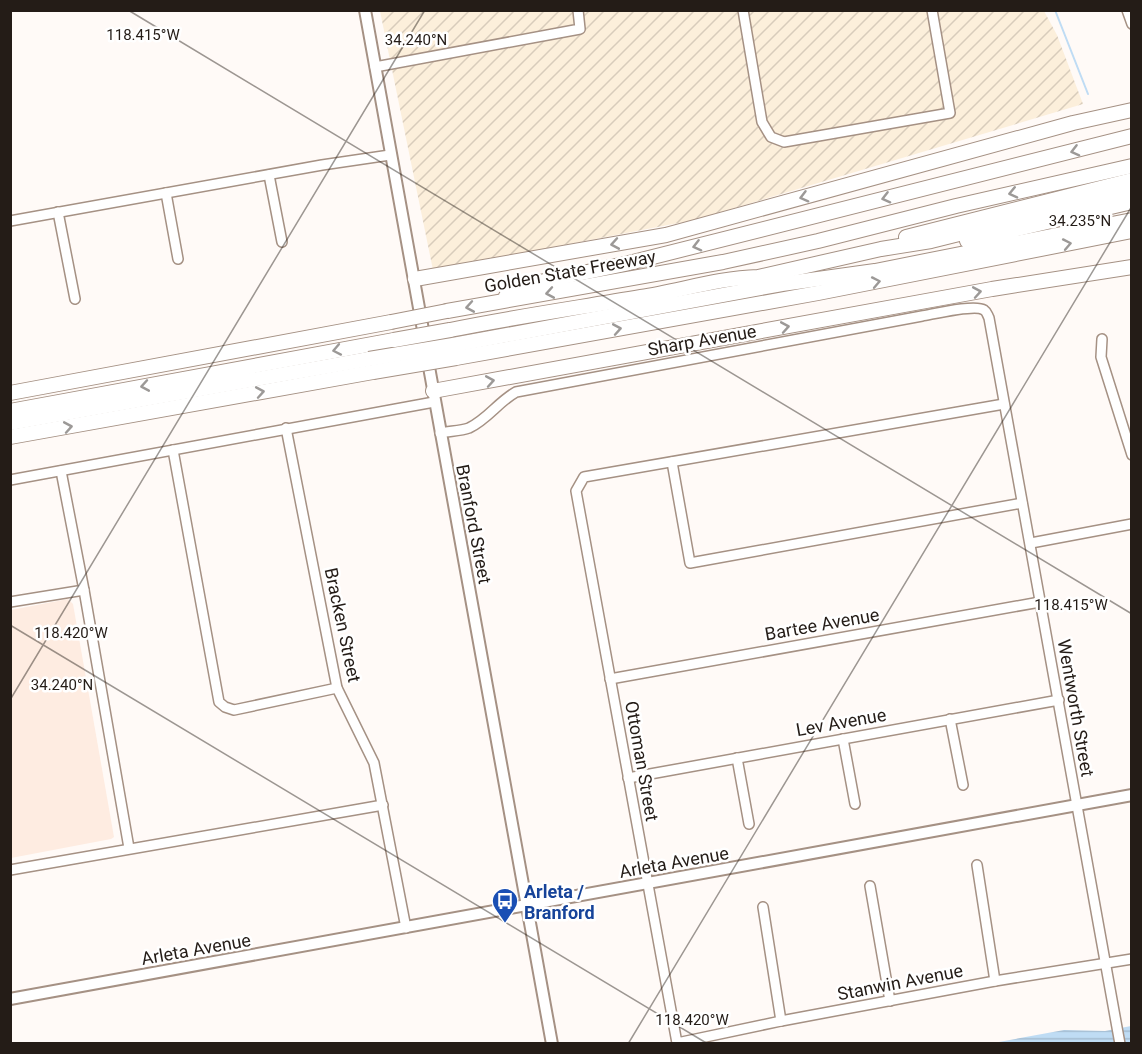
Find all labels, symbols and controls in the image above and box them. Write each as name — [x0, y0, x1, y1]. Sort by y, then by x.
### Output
text: 118.415°W — [106, 26, 180, 44]
text: 34.240°N — [385, 31, 447, 49]
one-way arrow — [1070, 143, 1080, 156]
one-way arrow — [1008, 186, 1018, 199]
one-way arrow — [799, 190, 810, 202]
one-way arrow — [881, 191, 891, 204]
text: 34.235°N — [1049, 212, 1111, 230]
one-way arrow — [610, 237, 620, 250]
one-way arrow — [692, 238, 702, 251]
one-way arrow — [1062, 238, 1072, 251]
street label: Golden State Freeway — [483, 245, 658, 296]
one-way arrow — [870, 276, 880, 289]
one-way arrow — [545, 286, 555, 299]
one-way arrow — [972, 286, 982, 299]
one-way arrow — [465, 300, 475, 313]
street label: Sharp Avenue — [646, 320, 758, 360]
one-way arrow — [780, 321, 790, 334]
one-way arrow — [612, 323, 622, 336]
one-way arrow — [332, 343, 342, 356]
one-way arrow — [485, 375, 495, 388]
one-way arrow — [140, 379, 150, 392]
one-way arrow — [255, 386, 265, 399]
one-way arrow — [63, 421, 73, 433]
street label: Branford Street — [452, 462, 496, 586]
street label: Bracken Street — [321, 566, 365, 684]
text: 118.415°W — [1034, 596, 1108, 614]
street label: Bartee Avenue — [763, 604, 881, 644]
text: 118.420°W — [34, 624, 108, 642]
street label: Wentworth Street — [1054, 638, 1098, 778]
text: 34.240°N — [31, 676, 93, 694]
street label: Ottoman Street — [621, 699, 663, 823]
street label: Lev Avenue — [794, 704, 888, 740]
street label: Arleta Avenue — [618, 842, 730, 882]
place label: Arleta / Branford — [524, 881, 595, 923]
bus stop icon: Arleta / Branford — [490, 886, 520, 924]
street label: Arleta Avenue — [140, 929, 252, 969]
street label: Stanwin Avenue — [835, 960, 965, 1004]
text: 118.420°W — [655, 1011, 729, 1029]

